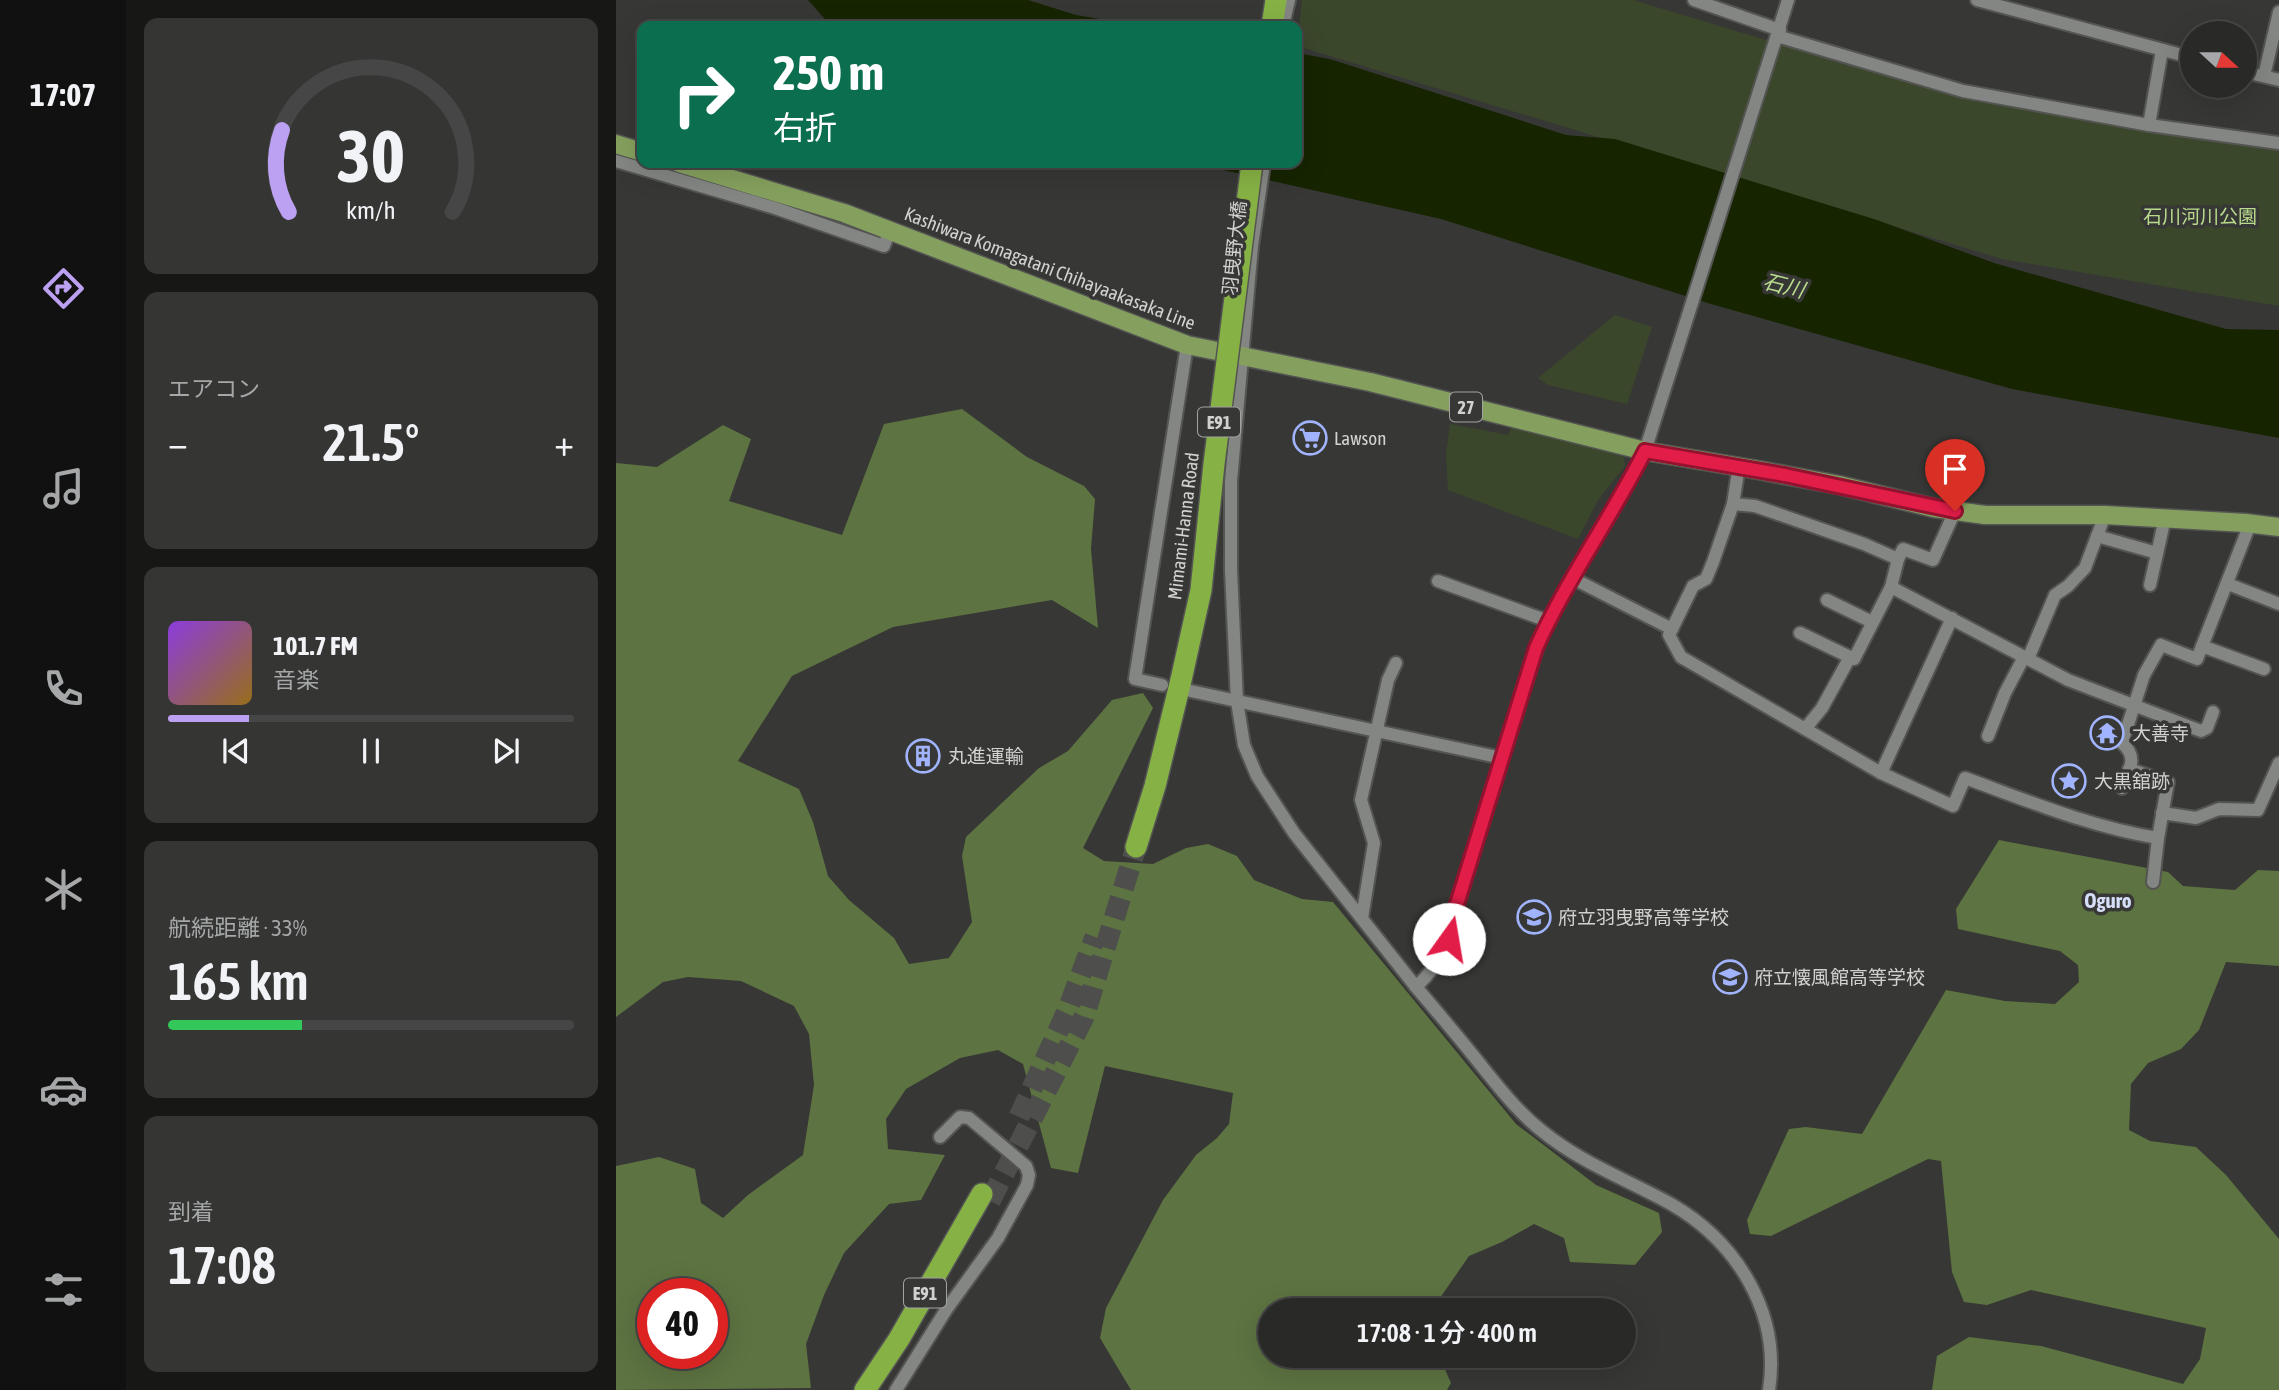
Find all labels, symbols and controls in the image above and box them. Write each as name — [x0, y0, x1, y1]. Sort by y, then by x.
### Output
north arrow — [2180, 21, 2258, 98]
map controls — [2180, 21, 2257, 98]
text: 250 m — [773, 44, 884, 100]
icon: right — [658, 49, 749, 140]
text: 17:07 — [30, 76, 96, 113]
text: 右折 — [773, 109, 837, 146]
text: 30 — [337, 115, 405, 198]
text: km/h — [346, 196, 396, 224]
street label: 羽曳野大橋 — [1218, 200, 1250, 296]
street label: Kashiwara Komagatani Chihayaakasaka Line — [901, 202, 1199, 334]
park label: 石川河川公園 — [2143, 205, 2257, 227]
icon: directions — [39, 264, 88, 313]
water label: 石川 — [1761, 268, 1809, 302]
text: エアコン — [168, 376, 260, 402]
road number: 27 — [1450, 393, 1482, 422]
road number: E91 — [1198, 408, 1240, 436]
text: 21.5° — [323, 412, 419, 472]
supermarket icon: Lawson — [1291, 419, 1329, 457]
text: − — [168, 421, 188, 464]
text: + — [554, 421, 574, 464]
place label: Lawson — [1334, 427, 1386, 449]
pin — [1925, 439, 1985, 511]
icon: arrive — [1936, 450, 1974, 488]
street label: Mimami-Hanna Road — [1163, 451, 1203, 601]
icon: music — [39, 464, 88, 513]
text: 101.7 FM — [273, 631, 358, 661]
icon: phone — [39, 664, 88, 713]
text: 音楽 — [273, 667, 319, 693]
temple icon: 大善寺 — [2088, 714, 2126, 752]
place label: 大善寺 — [2132, 722, 2189, 744]
icon: previous — [217, 732, 255, 770]
icon: pause — [352, 732, 390, 770]
icon: next — [487, 732, 525, 770]
building icon: 丸進運輸 — [904, 737, 942, 775]
place label: 丸進運輸 — [948, 745, 1024, 767]
place icon: 大黒舘跡 — [2050, 762, 2088, 800]
place label: 大黒舘跡 — [2094, 770, 2170, 792]
icon: climate — [39, 865, 88, 914]
district label: Oguro — [2084, 888, 2132, 912]
school or university icon: 府立羽曳野高等学校 — [1515, 898, 1553, 936]
position arrow — [1412, 902, 1486, 976]
place label: 府立羽曳野高等学校 — [1558, 906, 1729, 928]
text: 航続距離 · 33% — [168, 915, 307, 941]
text: 165 km — [168, 951, 309, 1011]
school or university icon: 府立懐風館高等学校 — [1711, 958, 1749, 996]
place label: 府立懐風館高等学校 — [1754, 966, 1925, 988]
icon: car — [39, 1065, 88, 1114]
text: 到着 — [168, 1199, 214, 1225]
text: 17:08 — [168, 1235, 276, 1295]
icon: filters — [39, 1265, 88, 1314]
speed limit sign: 40 — [637, 1278, 728, 1369]
road number: E91 — [904, 1278, 946, 1308]
text: 17:08 · 1 分 · 400 m — [1357, 1318, 1537, 1348]

